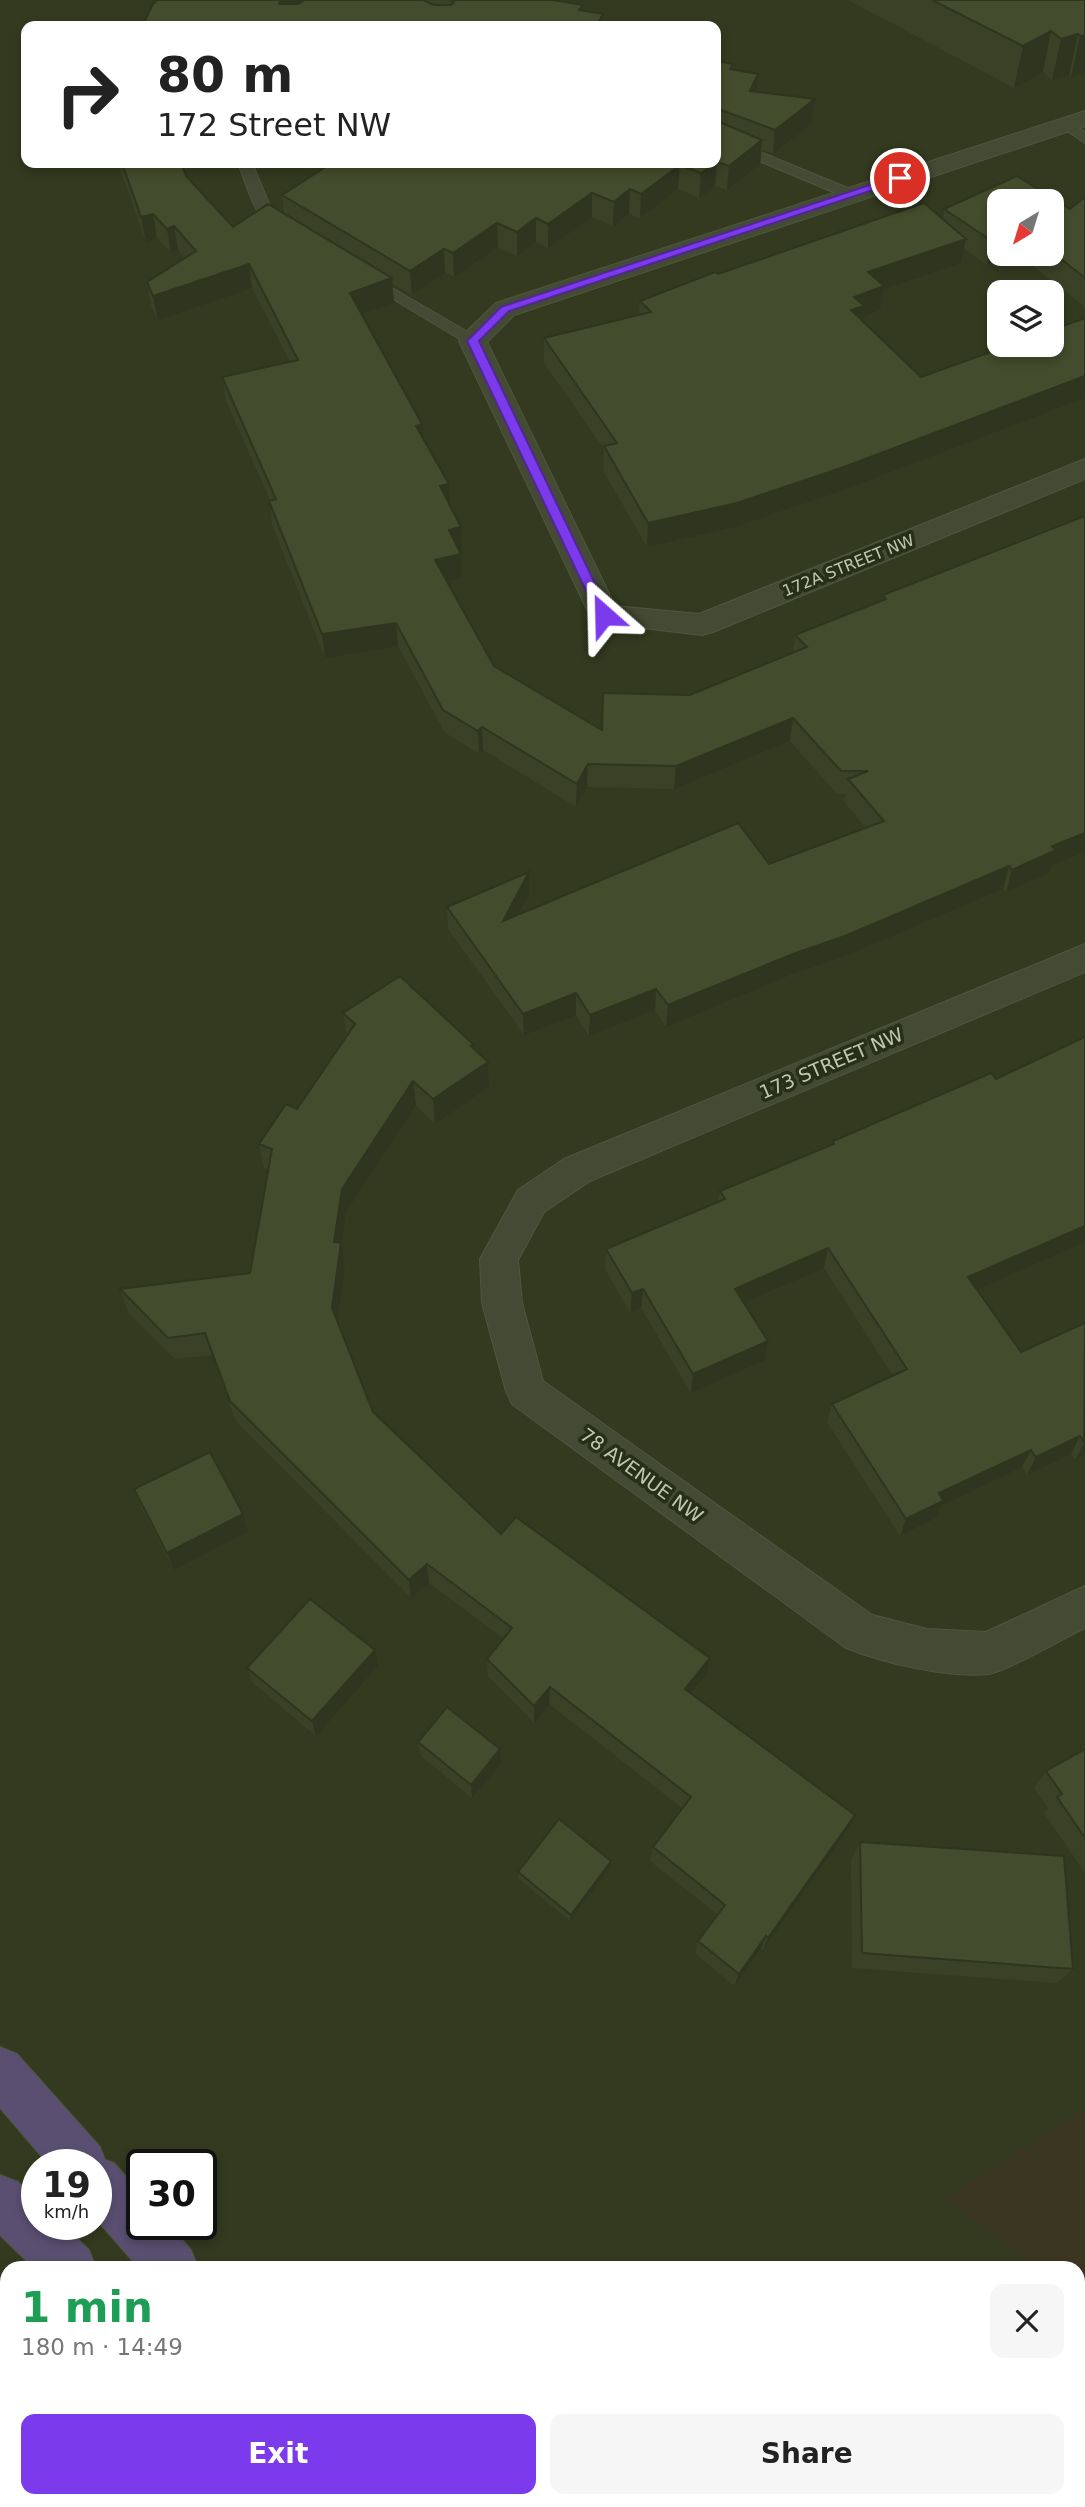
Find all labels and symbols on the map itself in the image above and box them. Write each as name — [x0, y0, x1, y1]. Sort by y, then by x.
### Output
pin — [870, 148, 930, 208]
north arrow — [987, 189, 1064, 266]
street label: 172A STREET NW — [780, 530, 917, 601]
position arrow — [567, 578, 641, 652]
street label: 173 STREET NW — [756, 1023, 906, 1103]
street label: 78 AVENUE NW — [576, 1423, 708, 1527]
speed limit sign: 30 — [126, 2149, 217, 2240]

